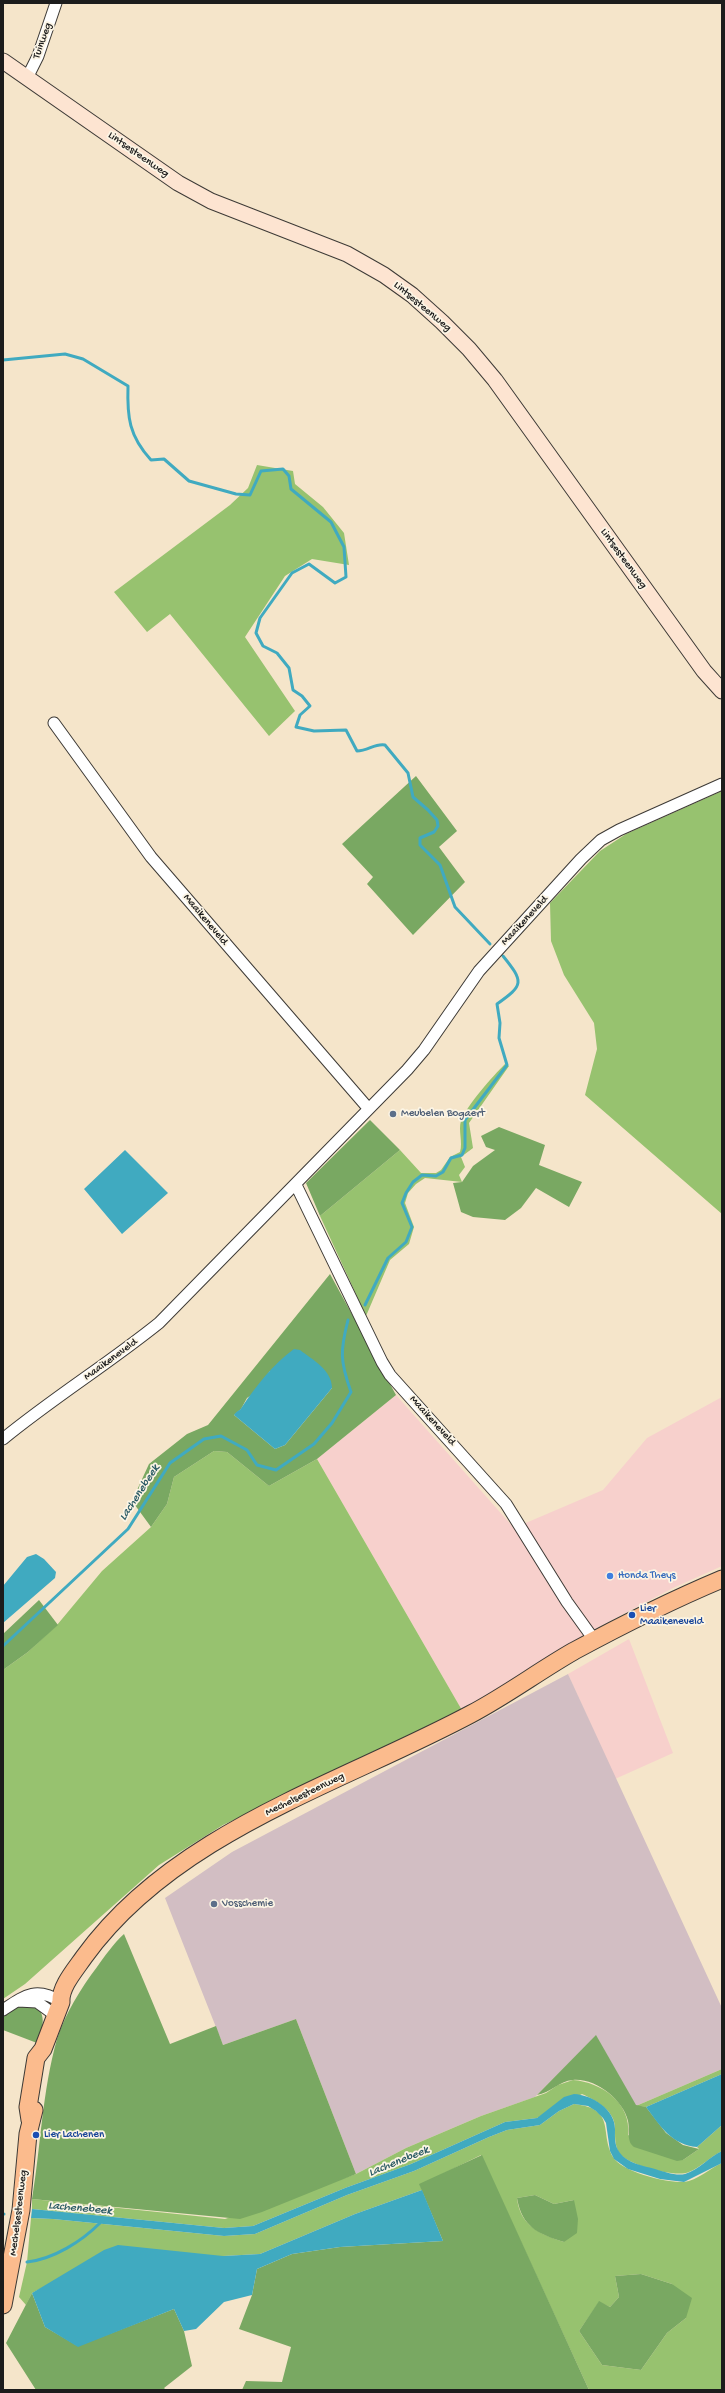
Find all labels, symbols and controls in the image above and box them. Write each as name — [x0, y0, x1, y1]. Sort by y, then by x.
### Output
street label: Tuinweg — [30, 21, 56, 61]
street label: Lintsesteenweg — [105, 129, 171, 181]
street label: Lintsesteenweg — [390, 279, 454, 335]
street label: Lintsesteenweg — [597, 526, 649, 592]
street label: Maaikeneveld — [180, 892, 230, 948]
street label: Maaikeneveld — [499, 893, 551, 949]
place label: Meubelen Bogaert — [401, 1107, 485, 1121]
marker: Meubelen Bogaert — [388, 1109, 398, 1119]
street label: Maaikeneveld — [82, 1336, 140, 1384]
street label: Maaikeneveld — [406, 1393, 458, 1449]
water label: Lachenebeek — [117, 1462, 163, 1524]
place label: Honda Theys — [618, 1569, 676, 1583]
marker: Honda Theys — [605, 1571, 615, 1581]
place label: Lier Maaikeneveld — [640, 1602, 703, 1628]
marker: Lier Maaikeneveld — [627, 1610, 637, 1620]
street label: Mechelsesteenweg — [263, 1770, 347, 1820]
place label: Vosschemie — [222, 1897, 273, 1911]
marker: Vosschemie — [209, 1899, 219, 1909]
place label: Lier Lachenen — [44, 2128, 104, 2142]
marker: Lier Lachenen — [31, 2130, 41, 2140]
water label: Lachenebeek — [367, 2143, 431, 2181]
street label: Mechelsesteenweg — [7, 2169, 31, 2257]
water label: Lachenebeek — [48, 2199, 112, 2219]

